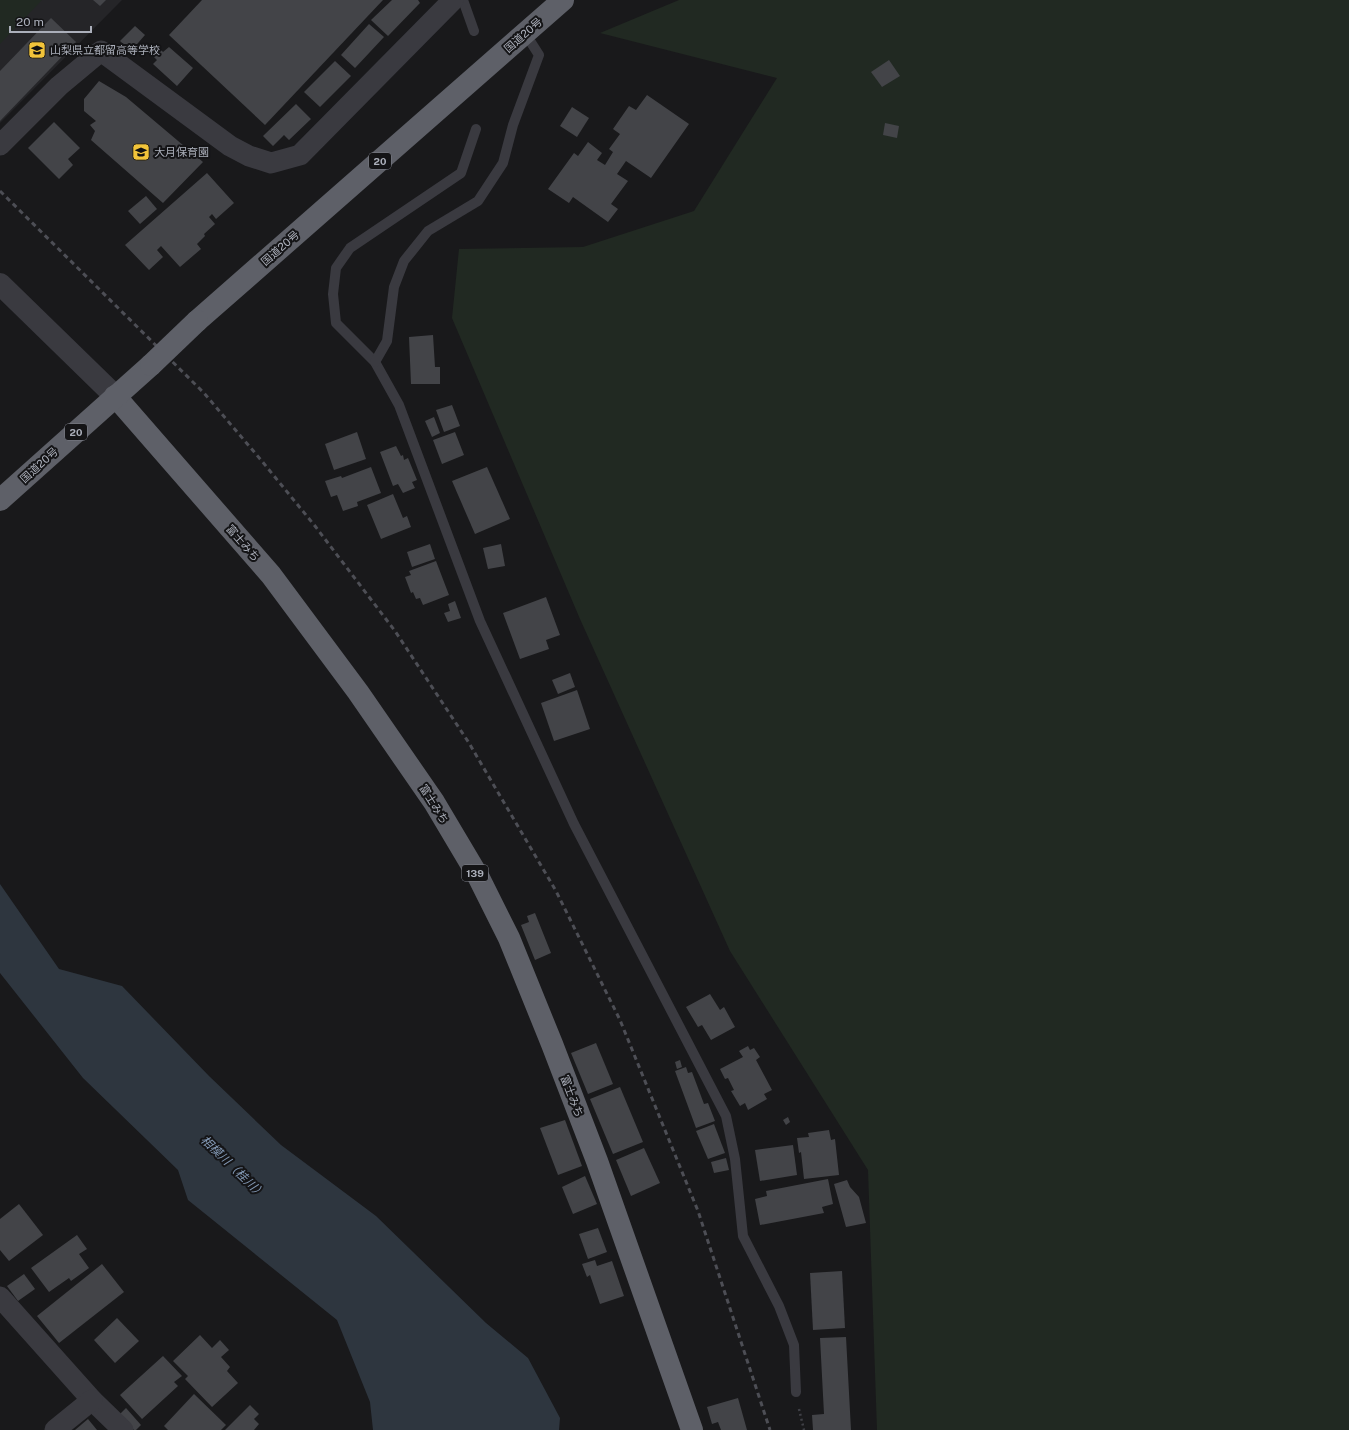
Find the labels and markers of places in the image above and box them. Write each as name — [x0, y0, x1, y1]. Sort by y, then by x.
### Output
school or university icon: 山梨県立都留高等学校 — [27, 40, 47, 60]
place label: 山梨県立都留高等学校 — [50, 44, 160, 56]
school or university icon: 大月保育園 — [131, 142, 151, 162]
place label: 大月保育園 — [154, 146, 209, 158]

